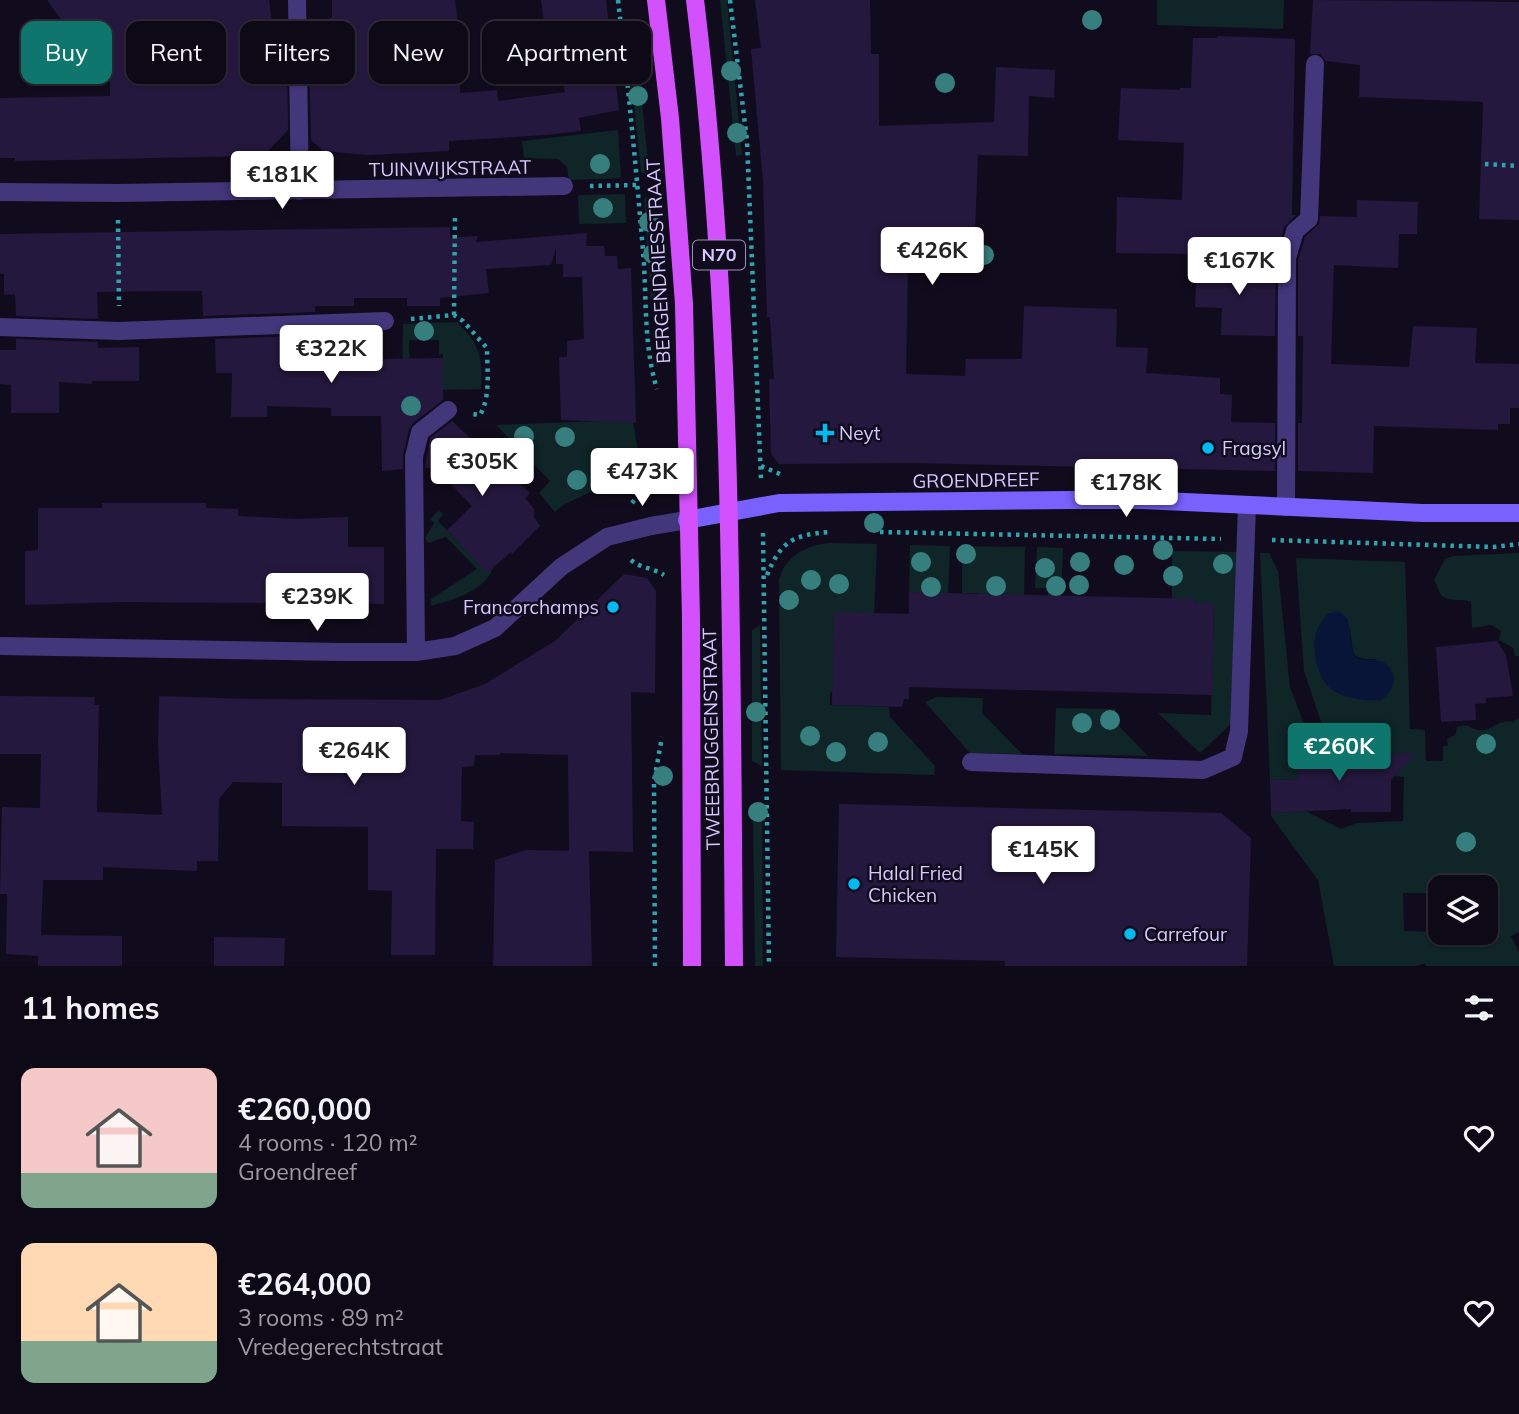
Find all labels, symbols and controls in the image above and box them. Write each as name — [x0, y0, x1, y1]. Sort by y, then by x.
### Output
chip: Buy — [21, 21, 112, 84]
chip: Rent — [126, 21, 226, 84]
chip: Filters — [240, 21, 355, 84]
chip: New — [369, 21, 468, 84]
chip: Apartment — [482, 21, 651, 84]
pin: €181K — [233, 152, 331, 211]
street label: TUINWIJKSTRAAT — [369, 155, 532, 181]
street label: BERGENDRIESSTRAAT — [641, 157, 675, 364]
text: €181K — [247, 159, 317, 188]
pin: €426K — [883, 228, 981, 287]
text: €426K — [897, 235, 967, 264]
pin: €167K — [1190, 238, 1288, 297]
road number: N70 — [693, 241, 745, 270]
text: €167K — [1204, 245, 1274, 274]
pin: €322K — [282, 326, 380, 385]
text: €322K — [296, 333, 366, 362]
place label: Neyt — [839, 421, 881, 445]
marker: Neyt — [817, 425, 833, 441]
place label: Fragsyl — [1222, 436, 1286, 460]
pin: €305K — [433, 438, 531, 498]
marker: Fragsyl — [1200, 440, 1216, 456]
text: €305K — [447, 446, 517, 475]
pin: €473K — [593, 448, 691, 508]
text: €473K — [607, 456, 677, 485]
pin: €178K — [1077, 460, 1175, 519]
street label: GROENDREEF — [912, 467, 1040, 493]
text: €178K — [1091, 467, 1161, 496]
pin: €239K — [268, 574, 366, 633]
text: €239K — [282, 581, 352, 610]
place label: Francorchamps — [463, 595, 599, 619]
marker: Francorchamps — [605, 599, 621, 615]
street label: TWEEBRUGGENSTRAAT — [697, 627, 725, 850]
pin: €260K — [1290, 724, 1388, 783]
pin: €264K — [305, 728, 403, 787]
text: €260K — [1304, 731, 1374, 760]
text: €264K — [319, 735, 389, 764]
pin: €145K — [994, 826, 1092, 886]
text: €145K — [1008, 834, 1078, 863]
place label: Halal Fried Chicken — [868, 861, 963, 907]
map controls — [1428, 875, 1498, 945]
button: layers — [1428, 875, 1498, 945]
marker: Halal Fried Chicken — [846, 876, 862, 892]
place label: Carrefour — [1144, 922, 1227, 946]
marker: Carrefour — [1122, 926, 1138, 942]
text: 11 homes — [21, 989, 160, 1027]
icon: filters — [1460, 989, 1498, 1027]
text: €260,000 — [238, 1090, 371, 1128]
icon: home — [77, 1096, 161, 1180]
icon: heart — [1460, 1119, 1498, 1157]
text: 4 rooms · 120 m² — [238, 1128, 418, 1157]
text: Groendreef — [238, 1157, 357, 1186]
text: €264,000 — [238, 1265, 371, 1303]
icon: home — [77, 1271, 161, 1355]
icon: heart — [1460, 1294, 1498, 1332]
text: 3 rooms · 89 m² — [238, 1303, 404, 1332]
text: Vredegerechtstraat — [238, 1332, 443, 1361]

